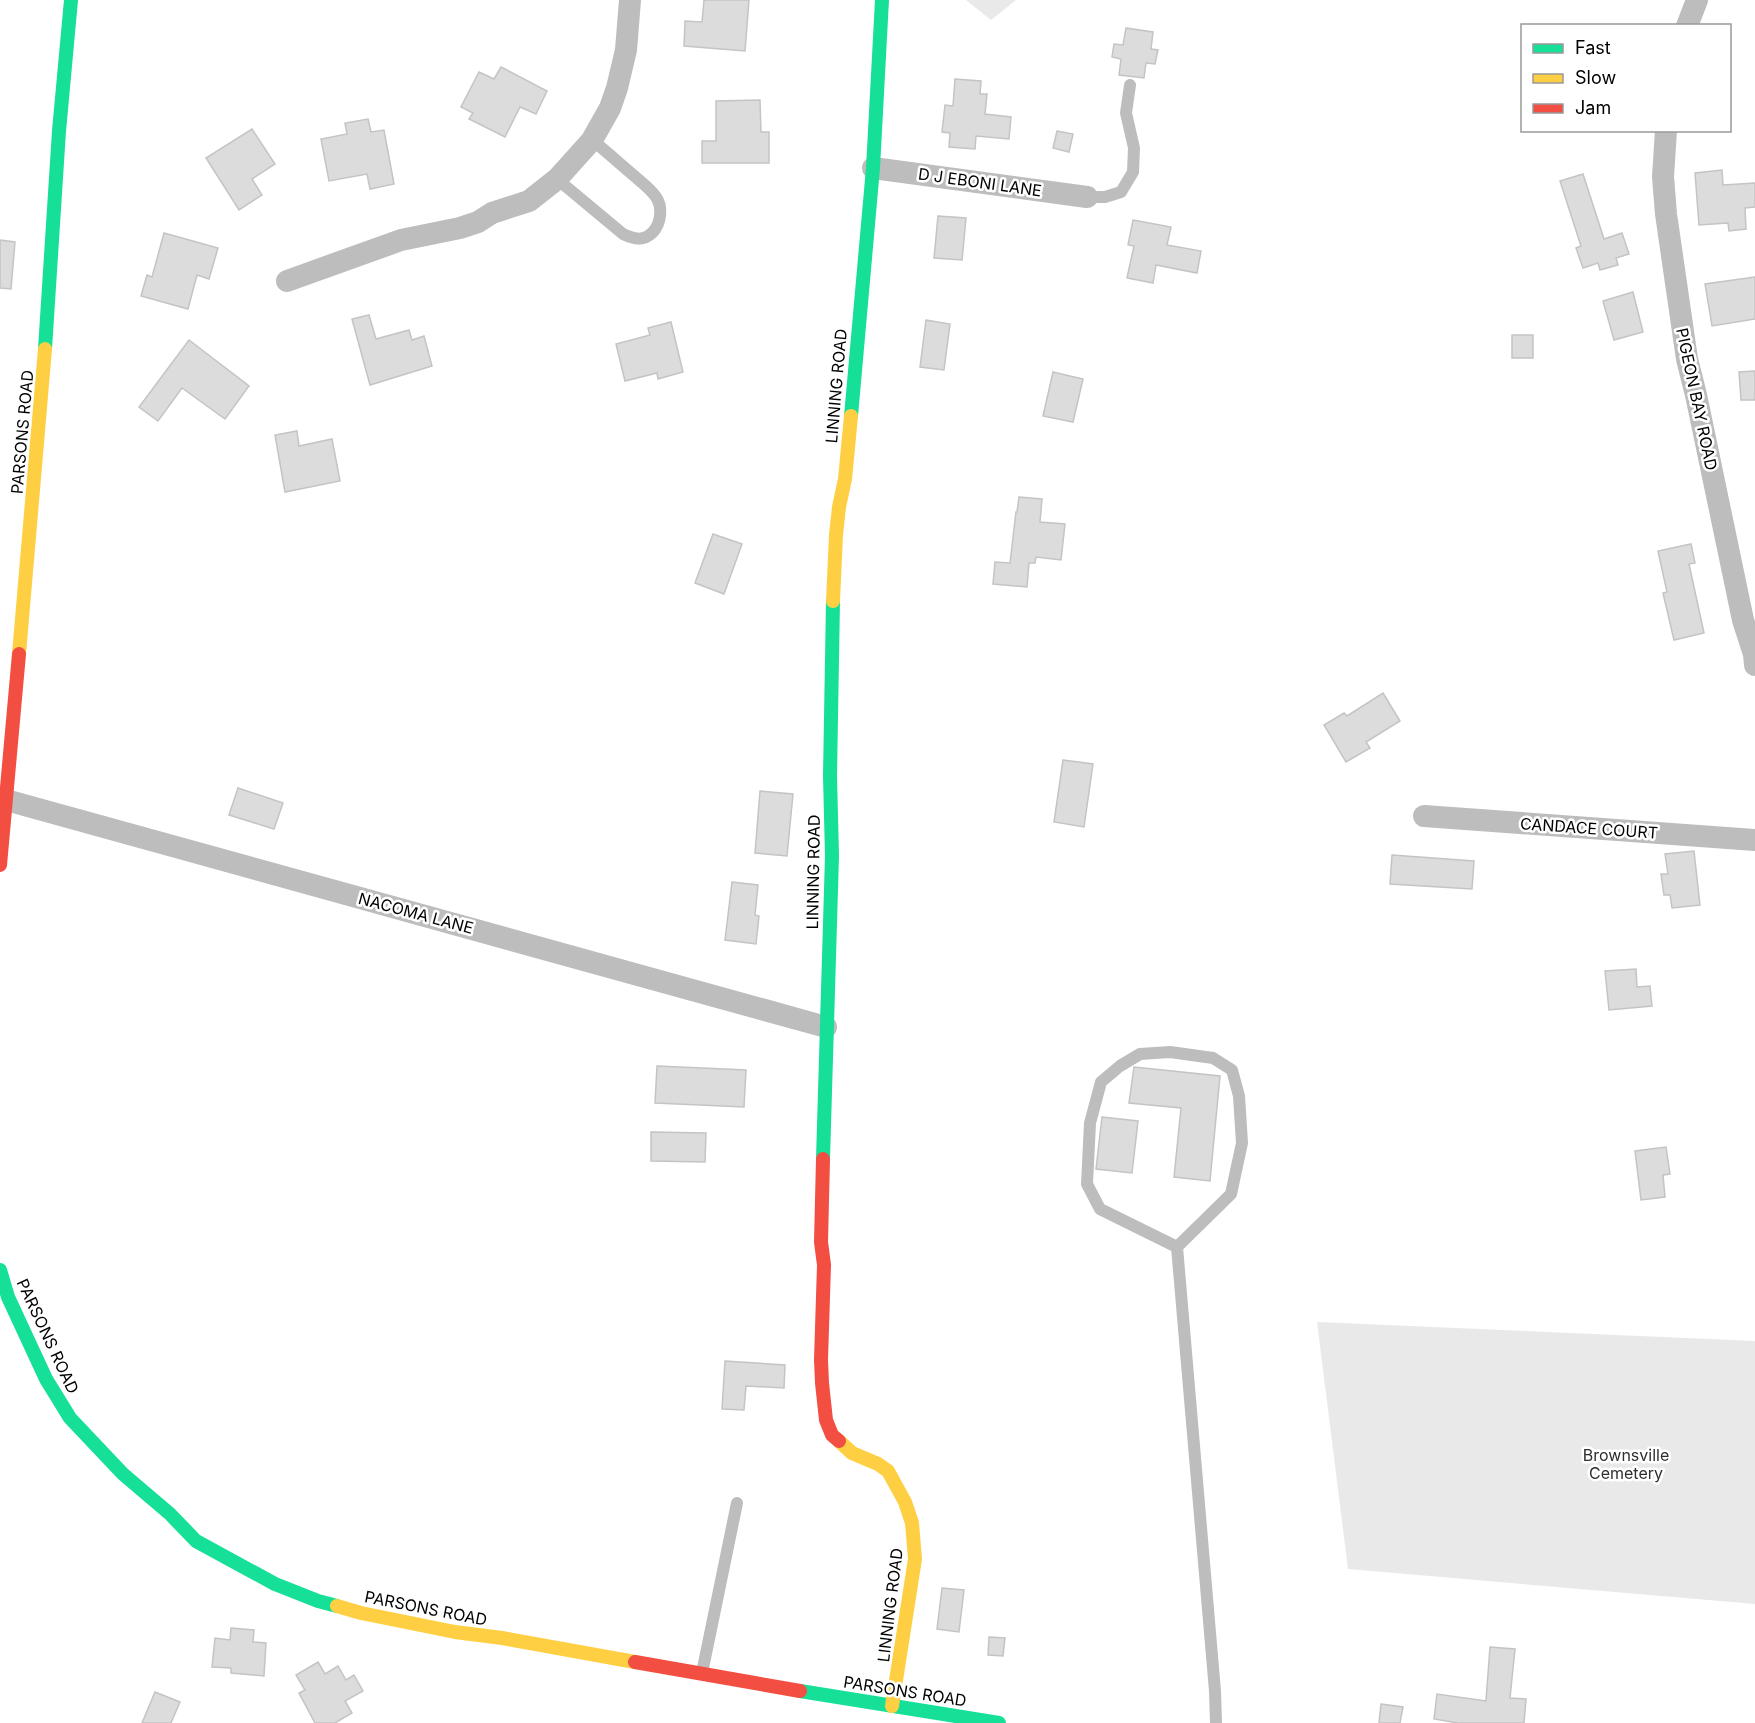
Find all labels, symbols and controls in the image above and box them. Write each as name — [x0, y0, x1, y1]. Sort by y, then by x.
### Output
legend — [1521, 24, 1731, 132]
text: Fast — [1575, 37, 1611, 58]
text: Slow — [1575, 67, 1616, 88]
text: Jam — [1575, 97, 1611, 118]
street label: D J EBONI LANE — [917, 163, 1043, 201]
street label: PIGEON BAY ROAD — [1672, 326, 1722, 472]
street label: LINNING ROAD — [821, 328, 851, 444]
street label: PARSONS ROAD — [7, 369, 37, 495]
street label: CANDACE COURT — [1519, 813, 1659, 843]
street label: LINNING ROAD — [802, 814, 824, 930]
street label: NACOMA LANE — [356, 888, 476, 938]
street label: PARSONS ROAD — [13, 1275, 83, 1397]
park label: Brownsville Cemetery — [1583, 1445, 1669, 1483]
street label: LINNING ROAD — [873, 1547, 907, 1663]
street label: PARSONS ROAD — [363, 1586, 489, 1630]
street label: PARSONS ROAD — [842, 1671, 968, 1711]

